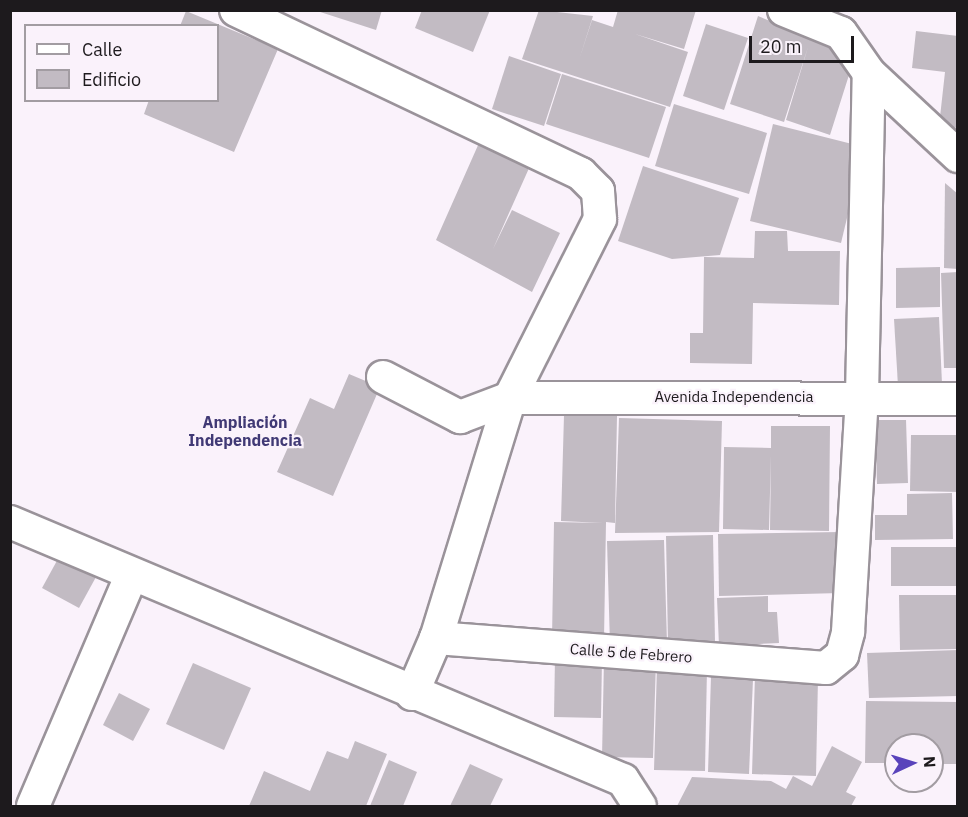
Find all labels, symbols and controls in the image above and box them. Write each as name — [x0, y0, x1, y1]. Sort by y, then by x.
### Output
legend — [24, 24, 219, 102]
scale bar — [752, 24, 857, 62]
text: 20 m — [760, 35, 802, 58]
text: Calle — [82, 38, 122, 61]
text: Edificio — [82, 68, 141, 91]
street label: Avenida Independencia — [655, 388, 813, 406]
district label: Ampliación Independencia — [188, 412, 302, 450]
street label: Calle 5 de Febrero — [569, 640, 693, 666]
north arrow — [884, 733, 944, 793]
text: N — [920, 755, 940, 768]

